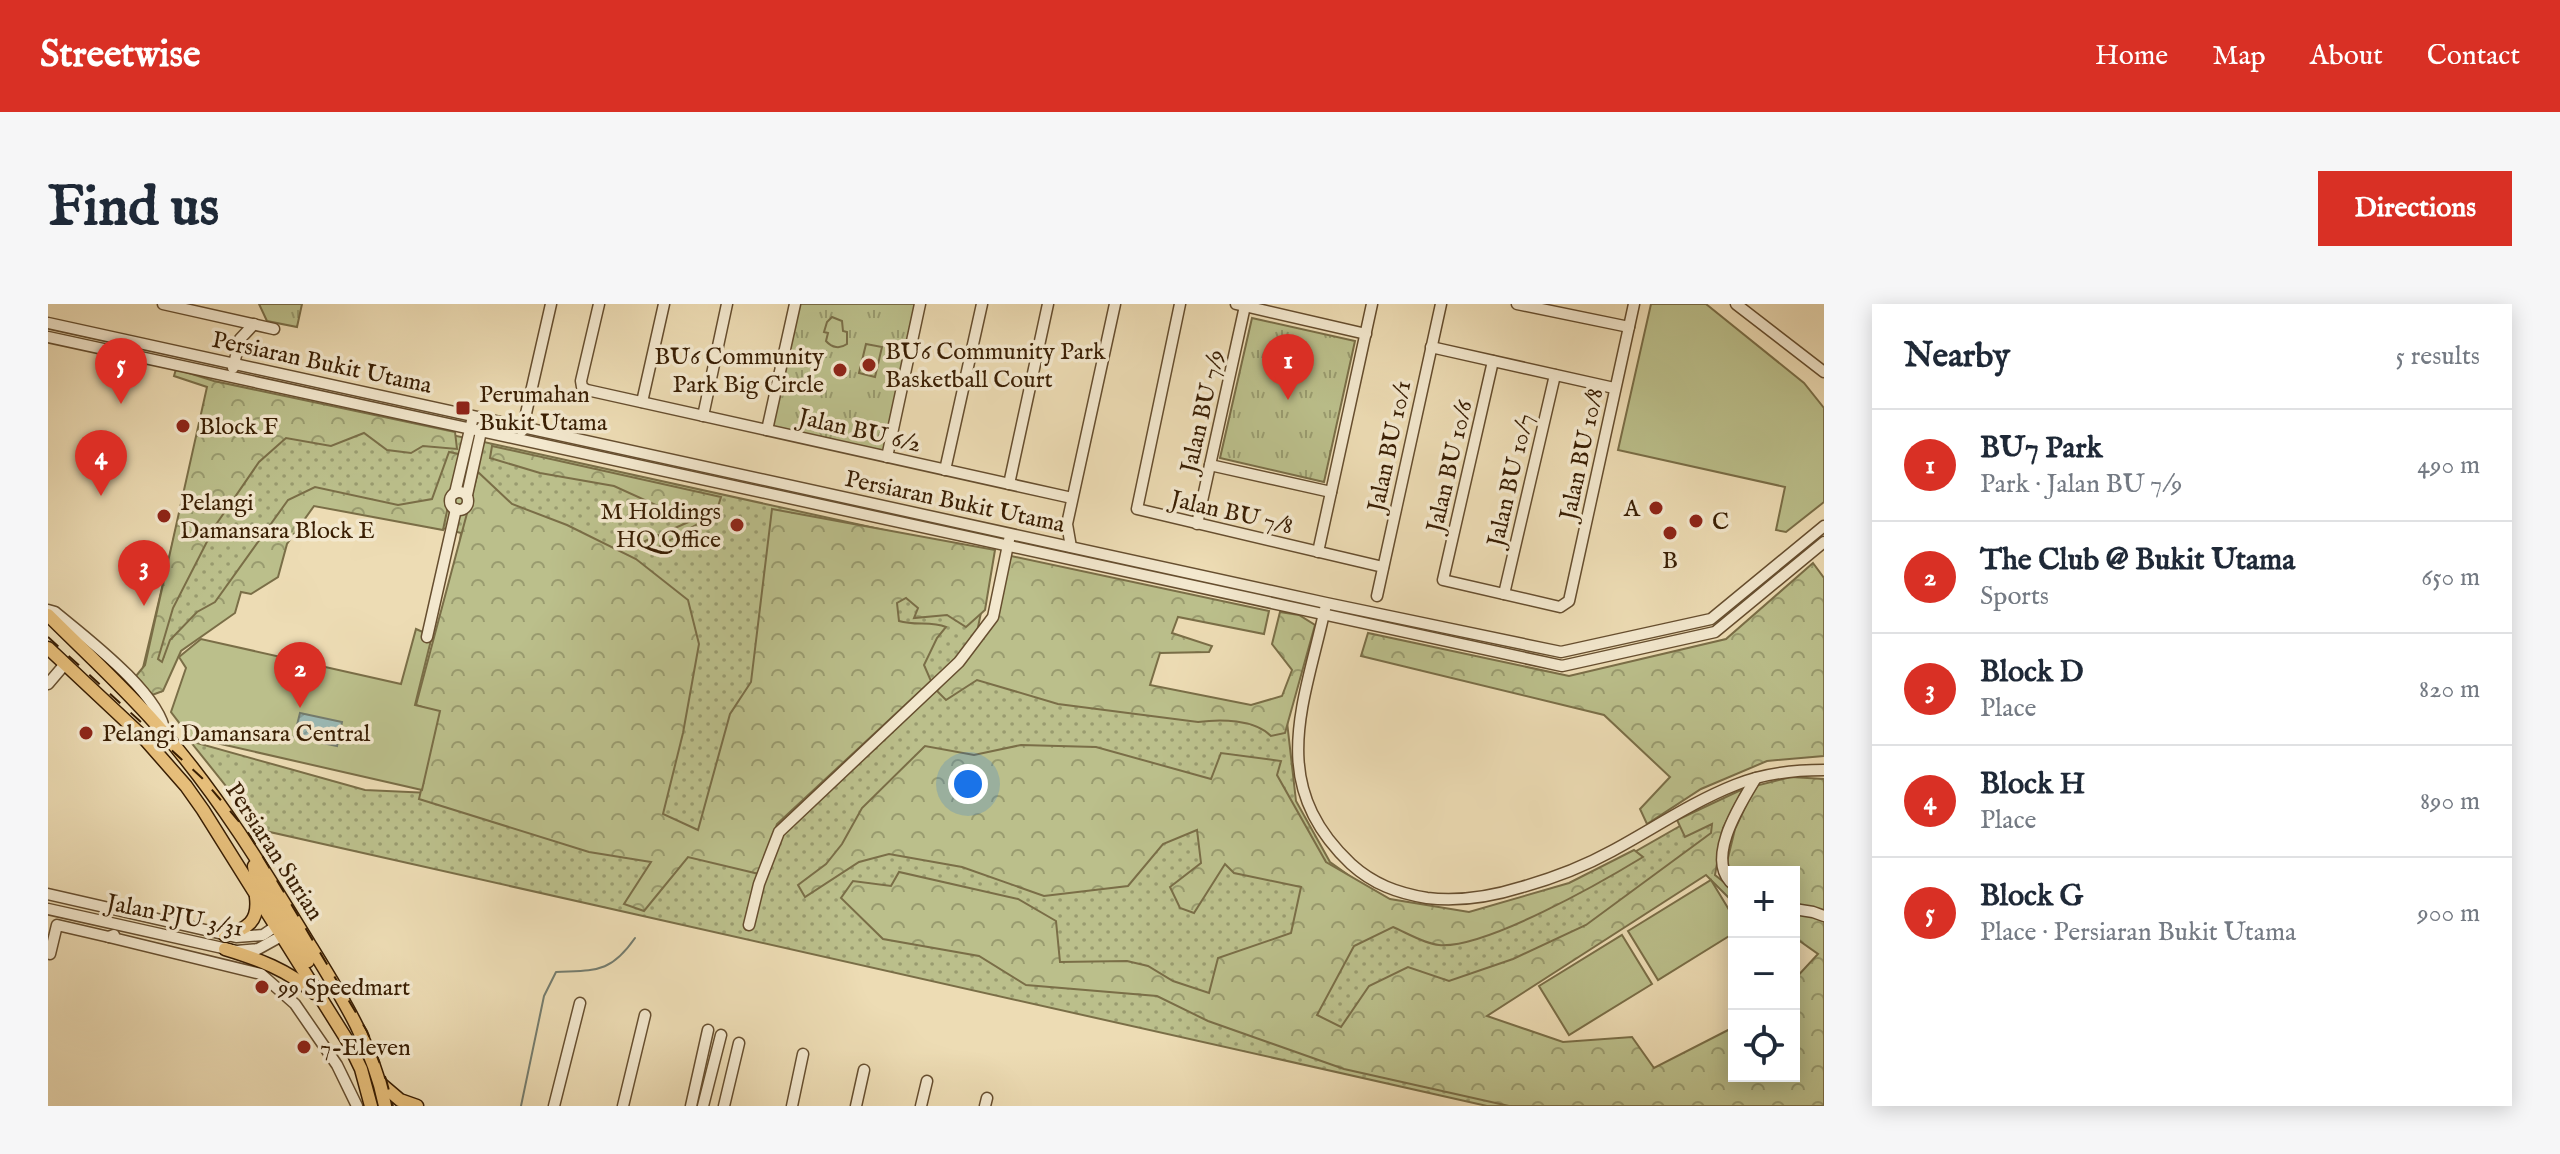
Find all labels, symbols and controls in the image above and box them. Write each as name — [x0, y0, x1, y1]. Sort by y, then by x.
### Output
text: Streetwise — [40, 32, 200, 80]
text: Home — [2095, 39, 2168, 74]
text: Map — [2212, 39, 2266, 74]
text: About — [2310, 39, 2383, 74]
text: Contact — [2427, 39, 2520, 74]
button: Directions — [2318, 171, 2512, 246]
text: Find us — [48, 173, 219, 244]
street label: Persiaran Bukit Utama — [209, 325, 435, 402]
pin: 1 — [1262, 334, 1314, 400]
text: Nearby — [1904, 335, 2010, 378]
place label: BU6 Community Park Basketball Court — [885, 337, 1106, 396]
pin: 5 — [95, 338, 147, 404]
text: 5 results — [2396, 340, 2480, 373]
place label: BU6 Community Park Big Circle — [654, 342, 824, 401]
street label: Jalan BU 7/9 — [1174, 347, 1233, 479]
marker: BU6 Community Park Basketball Court — [860, 356, 878, 374]
marker: BU6 Community Park Big Circle — [831, 361, 849, 379]
street label: Jalan BU 10/1 — [1361, 378, 1419, 518]
place label: Perumahan Bukit Utama — [479, 380, 608, 439]
street label: Jalan BU 10/8 — [1553, 386, 1612, 526]
street label: Jalan BU 10/6 — [1420, 397, 1481, 538]
marker: Perumahan Bukit Utama — [454, 399, 472, 417]
street label: Jalan BU 6/2 — [792, 402, 924, 461]
street label: Jalan BU 10/7 — [1480, 411, 1542, 553]
place label: Block F — [199, 412, 278, 443]
marker: Block F — [174, 417, 192, 435]
pin: 4 — [75, 430, 127, 496]
text: BU7 Park — [1980, 430, 2102, 468]
text: 1 — [1925, 449, 1935, 482]
text: 490 m — [2417, 449, 2480, 482]
street label: Persiaran Bukit Utama — [842, 464, 1068, 541]
text: Park · Jalan BU 7/9 — [1980, 468, 2182, 501]
street label: Jalan BU 7/8 — [1165, 484, 1296, 543]
place label: Pelangi Damansara Block E — [180, 488, 375, 547]
place label: A — [1623, 494, 1641, 525]
place label: M Holdings HQ Office — [600, 497, 721, 556]
marker: A — [1647, 499, 1665, 517]
marker: Pelangi Damansara Block E — [155, 507, 173, 525]
place label: C — [1712, 507, 1729, 538]
marker: C — [1687, 512, 1705, 530]
marker: M Holdings HQ Office — [728, 516, 746, 534]
marker: B — [1661, 524, 1679, 542]
pin: 3 — [118, 540, 170, 606]
text: The Club @ Bukit Utama — [1980, 542, 2295, 580]
place label: B — [1662, 546, 1678, 577]
text: 2 — [1924, 561, 1936, 594]
text: 650 m — [2421, 561, 2480, 594]
text: Sports — [1980, 580, 2049, 613]
pin: 2 — [274, 642, 326, 708]
text: Block D — [1980, 654, 2084, 692]
text: 3 — [1925, 673, 1935, 706]
text: 820 m — [2419, 673, 2480, 706]
text: Place — [1980, 692, 2036, 725]
place label: Pelangi Damansara Central — [102, 719, 371, 750]
marker: Pelangi Damansara Central — [77, 724, 95, 742]
your location — [948, 764, 988, 804]
text: Block H — [1980, 766, 2085, 804]
street label: Persiaran Surian — [217, 777, 330, 927]
text: 4 — [1924, 785, 1936, 818]
text: 890 m — [2420, 785, 2480, 818]
text: Place — [1980, 804, 2036, 837]
map controls — [1728, 866, 1800, 1082]
button: + — [1728, 866, 1800, 938]
text: Block G — [1980, 878, 2083, 916]
street label: Jalan PJU 3/31 — [101, 887, 246, 945]
text: 5 — [1925, 897, 1935, 930]
text: 900 m — [2417, 897, 2480, 930]
text: Place · Persiaran Bukit Utama — [1980, 916, 2296, 949]
button: − — [1728, 938, 1800, 1010]
place label: 99 Speedmart — [277, 973, 410, 1004]
marker: 99 Speedmart — [253, 978, 271, 996]
button: locate — [1728, 1010, 1800, 1082]
place label: 7-Eleven — [320, 1033, 411, 1064]
marker: 7-Eleven — [295, 1038, 313, 1056]

